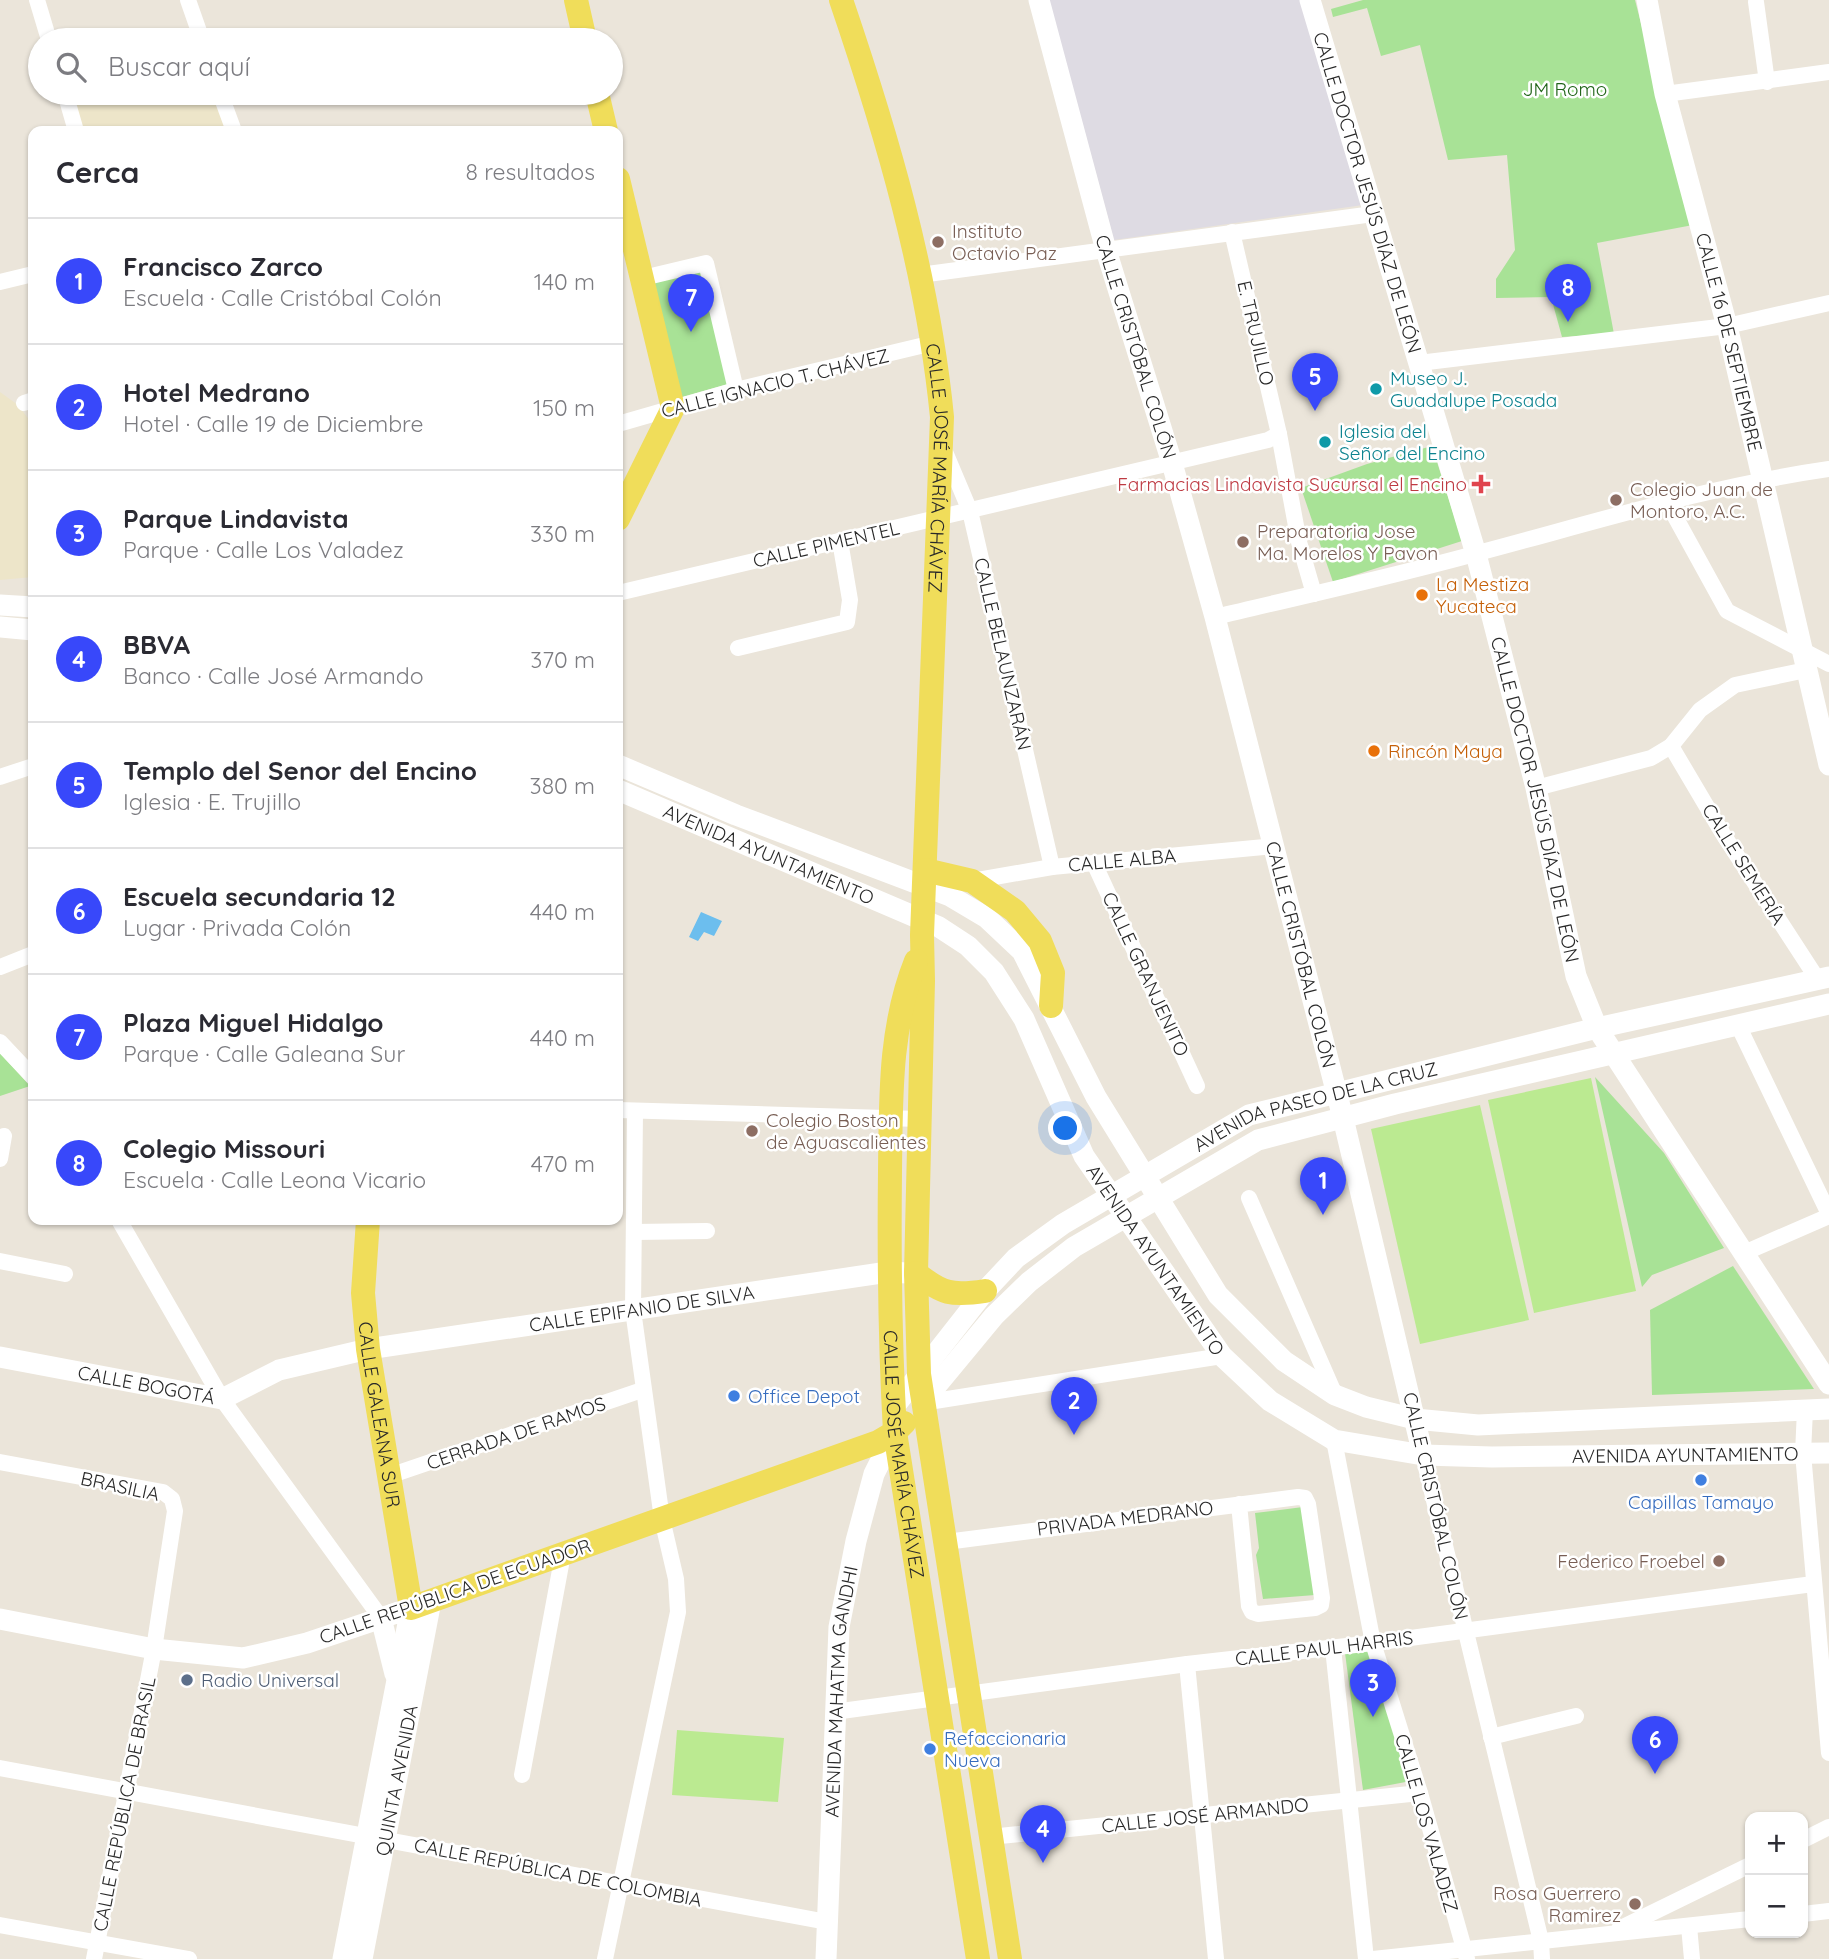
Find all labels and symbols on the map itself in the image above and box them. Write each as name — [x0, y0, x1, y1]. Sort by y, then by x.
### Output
street label: CALLE DOCTOR JESÚS DÍAZ DE LEÓN — [1308, 29, 1427, 356]
park label: JM Romo — [1523, 77, 1607, 101]
place label: Instituto Octavio Paz — [952, 219, 1057, 265]
street label: CALLE 16 DE SEPTIEMBRE — [1691, 230, 1768, 454]
street label: CALLE CRISTÓBAL COLÓN — [1090, 232, 1182, 461]
marker: Instituto Octavio Paz — [930, 234, 946, 250]
pin: 8 — [1545, 264, 1591, 322]
pin: 7 — [668, 274, 714, 332]
street label: E. TRUJILLO — [1232, 278, 1280, 388]
street label: CALLE JOSÉ MARÍA CHÁVEZ — [921, 342, 954, 593]
street label: CALLE IGNACIO T. CHÁVEZ — [659, 343, 891, 423]
pin: 5 — [1292, 353, 1338, 411]
place label: Museo J. Guadalupe Posada — [1390, 366, 1557, 412]
marker: Museo J. Guadalupe Posada — [1368, 381, 1384, 397]
place label: Iglesia del Señor del Encino — [1339, 419, 1485, 465]
marker: Iglesia del Señor del Encino — [1317, 434, 1333, 450]
place label: Farmacias Lindavista Sucursal el Encino — [1117, 472, 1467, 496]
marker: Farmacias Lindavista Sucursal el Encino — [1473, 476, 1489, 492]
place label: Colegio Juan de Montoro, A.C. — [1630, 477, 1773, 523]
marker: Colegio Juan de Montoro, A.C. — [1608, 492, 1624, 508]
street label: CALLE PIMENTEL — [750, 515, 902, 573]
place label: Preparatoria Jose Ma. Morelos Y Pavon — [1257, 519, 1438, 565]
marker: Preparatoria Jose Ma. Morelos Y Pavon — [1235, 534, 1251, 550]
street label: CALLE BELAUNZARÁN — [969, 555, 1037, 753]
place label: La Mestiza Yucateca — [1436, 572, 1529, 618]
marker: La Mestiza Yucateca — [1414, 587, 1430, 603]
street label: CALLE DOCTOR JESÚS DÍAZ DE LEÓN — [1486, 634, 1585, 965]
place label: Rincón Maya — [1388, 739, 1503, 763]
marker: Rincón Maya — [1366, 743, 1382, 759]
street label: AVENIDA AYUNTAMIENTO — [660, 799, 878, 910]
street label: CALLE SEMERÍA — [1697, 799, 1791, 929]
street label: CALLE CRISTÓBAL COLÓN — [1261, 839, 1342, 1070]
street label: CALLE ALBA — [1067, 843, 1177, 877]
street label: CALLE GRANJENITO — [1097, 888, 1195, 1060]
street label: AVENIDA PASEO DE LA CRUZ — [1189, 1056, 1440, 1157]
place label: Colegio Boston de Aguascalientes — [766, 1108, 926, 1154]
your location — [1048, 1111, 1082, 1145]
marker: Colegio Boston de Aguascalientes — [744, 1123, 760, 1139]
pin: 1 — [1300, 1157, 1346, 1215]
street label: AVENIDA AYUNTAMIENTO — [1081, 1160, 1230, 1360]
street label: CALLE EPIFANIO DE SILVA — [528, 1280, 756, 1337]
street label: CALLE GALEANA SUR — [354, 1321, 406, 1509]
street label: CALLE JOSÉ MARÍA CHÁVEZ — [879, 1330, 930, 1580]
street label: CALLE BOGOTÁ — [76, 1360, 217, 1409]
pin: 2 — [1051, 1377, 1097, 1435]
place label: Office Depot — [748, 1384, 860, 1408]
marker: Office Depot — [726, 1388, 742, 1404]
street label: CALLE CRISTÓBAL COLÓN — [1398, 1390, 1474, 1622]
street label: CERRADA DE RAMOS — [423, 1391, 609, 1475]
street label: AVENIDA AYUNTAMIENTO — [1572, 1441, 1799, 1468]
street label: BRASILIA — [78, 1466, 162, 1506]
marker: Capillas Tamayo — [1693, 1472, 1709, 1488]
place label: Capillas Tamayo — [1628, 1490, 1774, 1514]
street label: PRIVADA MEDRANO — [1035, 1495, 1215, 1541]
street label: CALLE REPÚBLICA DE ECUADOR — [316, 1533, 594, 1649]
place label: Federico Froebel — [1557, 1549, 1705, 1573]
marker: Federico Froebel — [1711, 1553, 1727, 1569]
street label: AVENIDA MAHATMA GANDHI — [820, 1564, 863, 1818]
street label: CALLE PAUL HARRIS — [1234, 1625, 1414, 1671]
pin: 3 — [1350, 1659, 1396, 1717]
place label: Radio Universal — [201, 1668, 339, 1692]
marker: Radio Universal — [179, 1672, 195, 1688]
street label: CALLE REPÚBLICA DE BRASIL — [88, 1675, 160, 1933]
street label: QUINTA AVENIDA — [370, 1703, 423, 1858]
pin: 6 — [1632, 1716, 1678, 1774]
place label: Refaccionaria Nueva — [944, 1726, 1066, 1772]
street label: CALLE LOS VALADEZ — [1390, 1731, 1464, 1915]
marker: Refaccionaria Nueva — [922, 1741, 938, 1757]
street label: CALLE JOSÉ ARMANDO — [1100, 1792, 1310, 1838]
pin: 4 — [1020, 1805, 1066, 1863]
street label: CALLE REPÚBLICA DE COLOMBIA — [412, 1832, 704, 1912]
place label: Rosa Guerrero Ramirez — [1493, 1881, 1621, 1927]
marker: Rosa Guerrero Ramirez — [1627, 1896, 1643, 1912]

